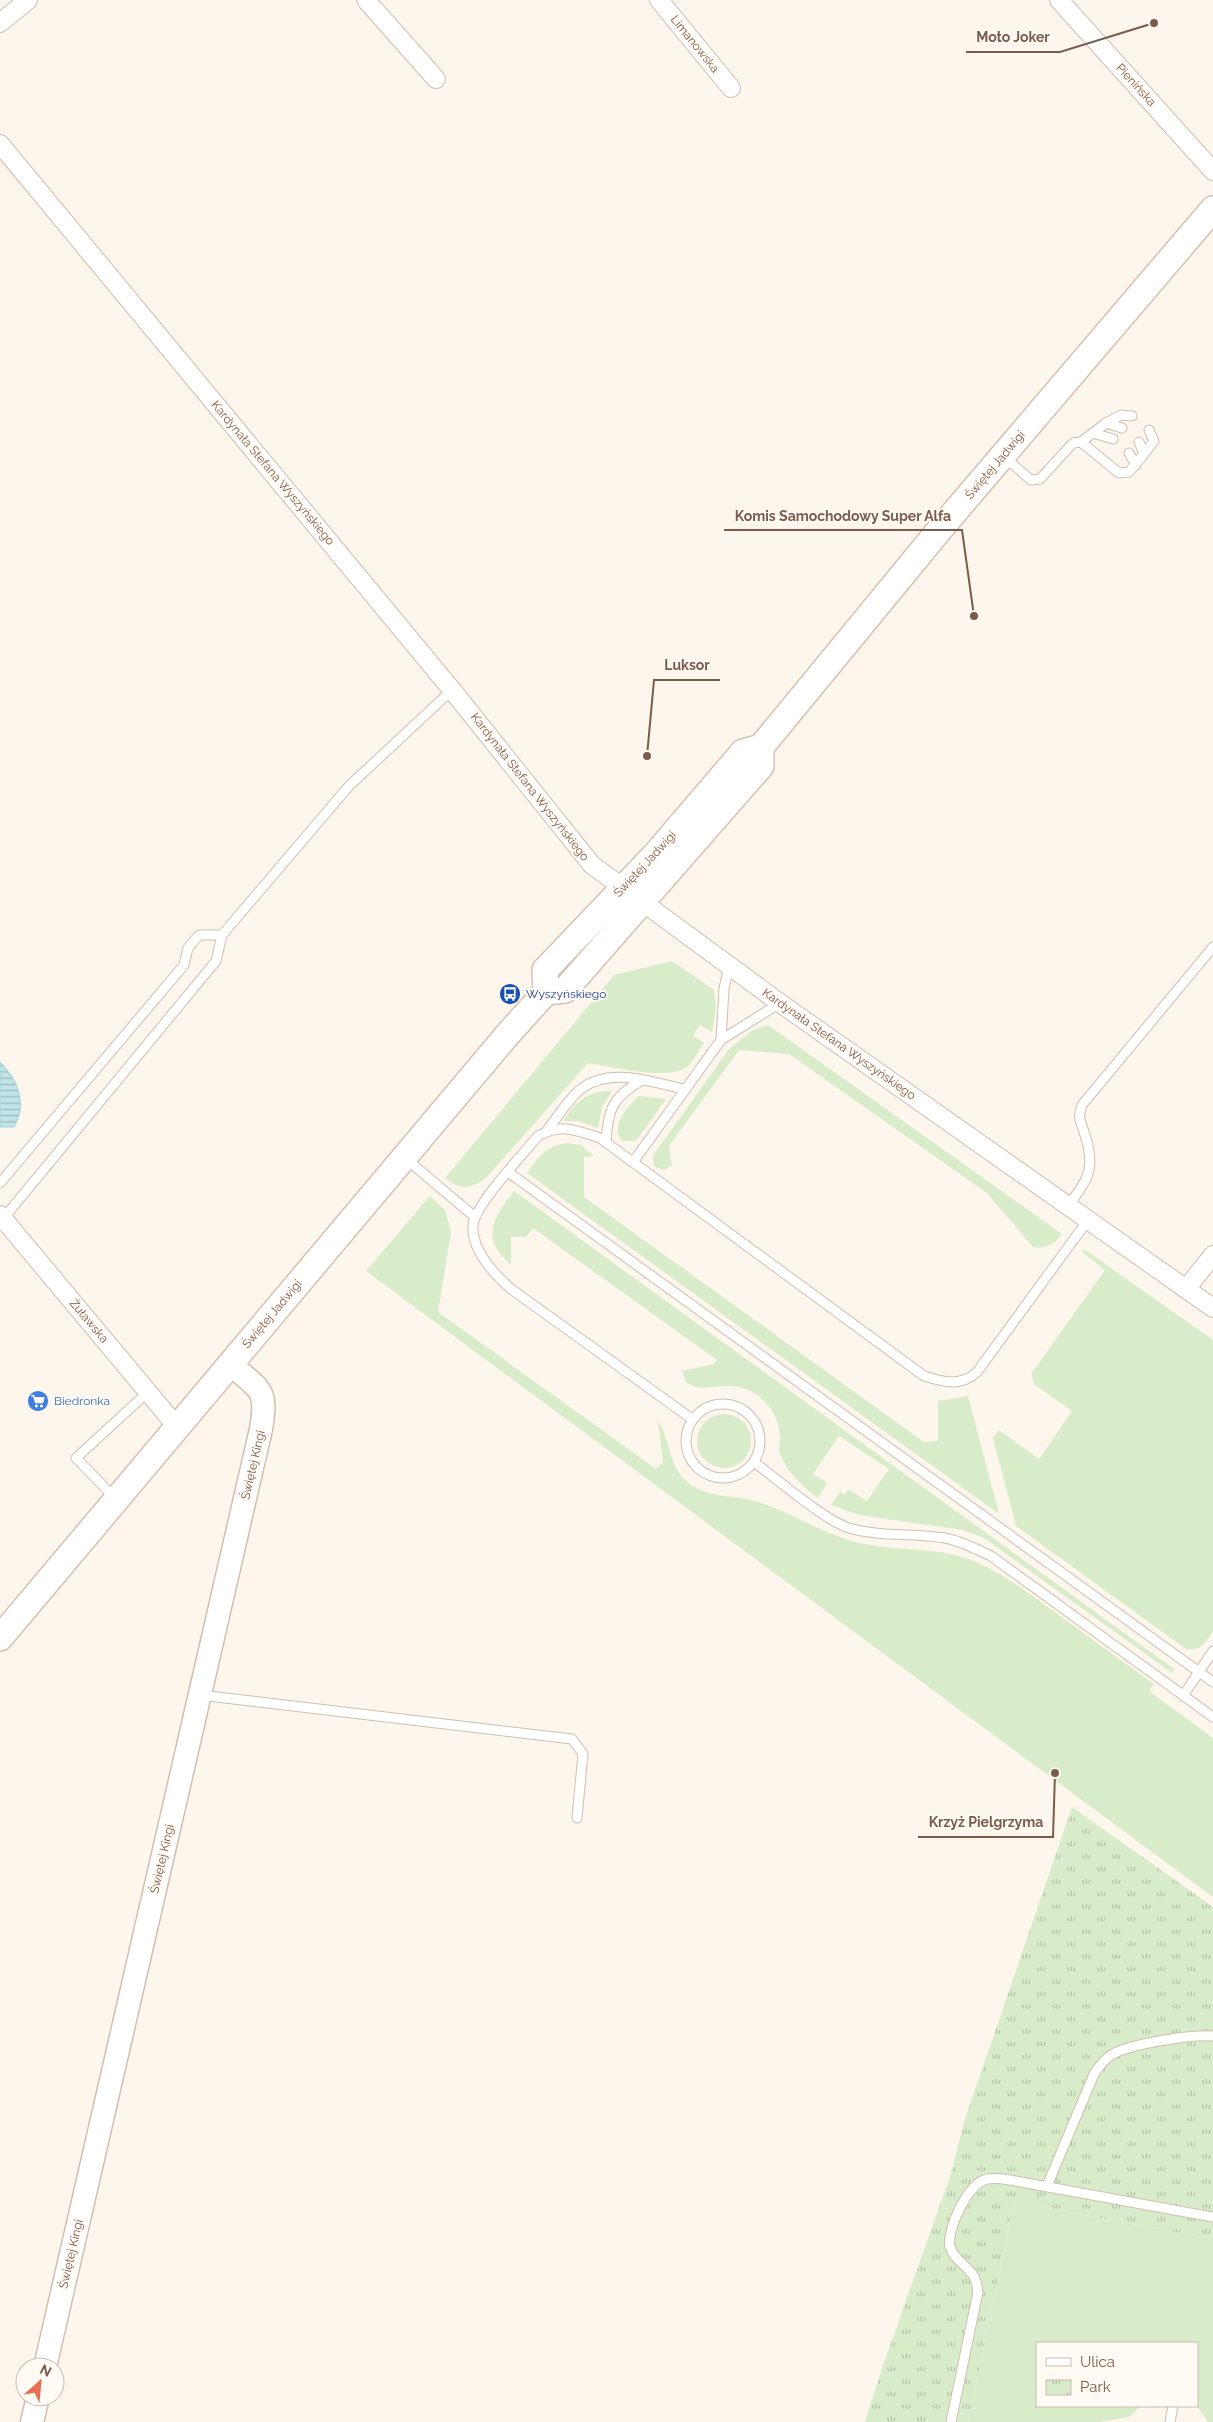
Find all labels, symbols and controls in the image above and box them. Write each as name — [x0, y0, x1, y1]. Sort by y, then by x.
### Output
street label: Limanowska — [668, 13, 722, 75]
callout: Moto Joker — [966, 23, 1060, 52]
text: Moto Joker — [976, 29, 1050, 45]
street label: Pienińska — [1113, 61, 1159, 109]
street label: Kardynała Stefana Wyszyńskiego — [209, 398, 337, 548]
street label: Świętej Jadwigi — [962, 428, 1028, 502]
callout: Komis Samochodowy Super Alfa — [724, 501, 962, 530]
text: Komis Samochodowy Super Alfa — [735, 508, 951, 524]
callout: Luksor — [654, 651, 720, 680]
text: Luksor — [664, 657, 710, 673]
street label: Kardynała Stefana Wyszyńskiego — [468, 710, 592, 864]
street label: Świętej Jadwigi — [611, 828, 679, 900]
bus stop icon: Wyszyńskiego — [498, 982, 522, 1006]
street label: Kardynała Stefana Wyszyńskiego — [760, 986, 918, 1102]
place label: Wyszyńskiego — [526, 987, 606, 1001]
street label: Świętej Jadwigi — [239, 1277, 305, 1351]
street label: Żuławska — [67, 1296, 111, 1346]
supermarket icon: Biedronka — [26, 1389, 50, 1413]
place label: Biedronka — [54, 1394, 110, 1408]
street label: Świętej Kingi — [238, 1429, 268, 1501]
callout: Krzyż Pielgrzyma — [918, 1808, 1053, 1837]
text: Krzyż Pielgrzyma — [929, 1814, 1043, 1830]
street label: Świętej Kingi — [147, 1823, 177, 1895]
street label: Świętej Kingi — [56, 2218, 86, 2290]
legend — [1036, 2342, 1198, 2407]
text: Ulica — [1080, 2353, 1115, 2371]
north arrow — [15, 2357, 65, 2407]
text: N — [38, 2361, 54, 2380]
text: Park — [1080, 2378, 1111, 2396]

